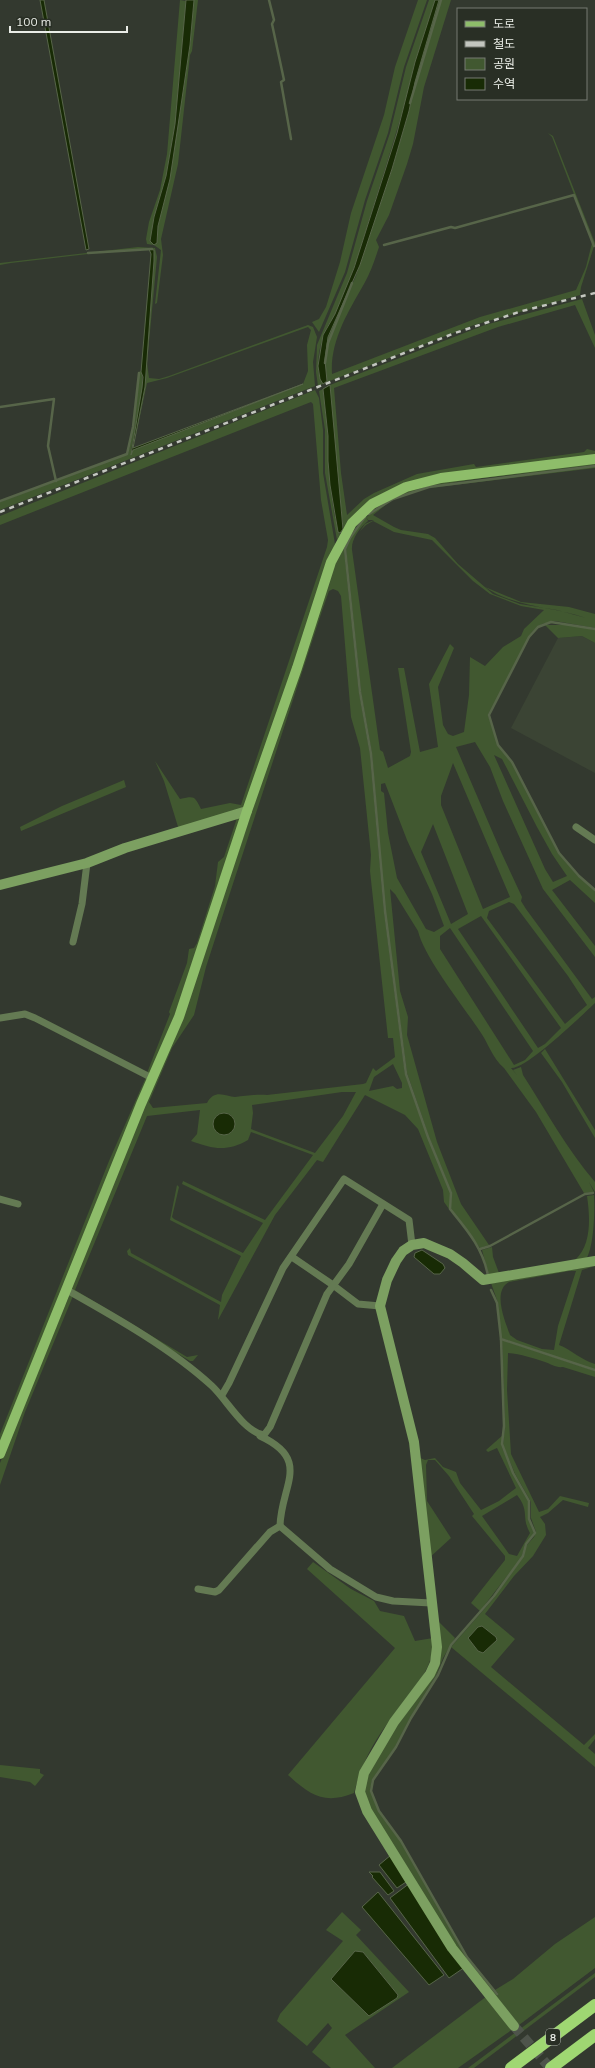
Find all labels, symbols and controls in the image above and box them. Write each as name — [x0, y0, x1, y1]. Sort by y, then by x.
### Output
scale bar — [10, 8, 127, 34]
legend — [457, 8, 587, 100]
text: 100 m — [16, 14, 51, 29]
text: 도로 — [493, 16, 515, 31]
text: 철도 — [493, 36, 515, 51]
text: 공원 — [493, 56, 515, 71]
text: 수역 — [493, 76, 515, 91]
road number: 8 — [546, 2029, 560, 2045]

